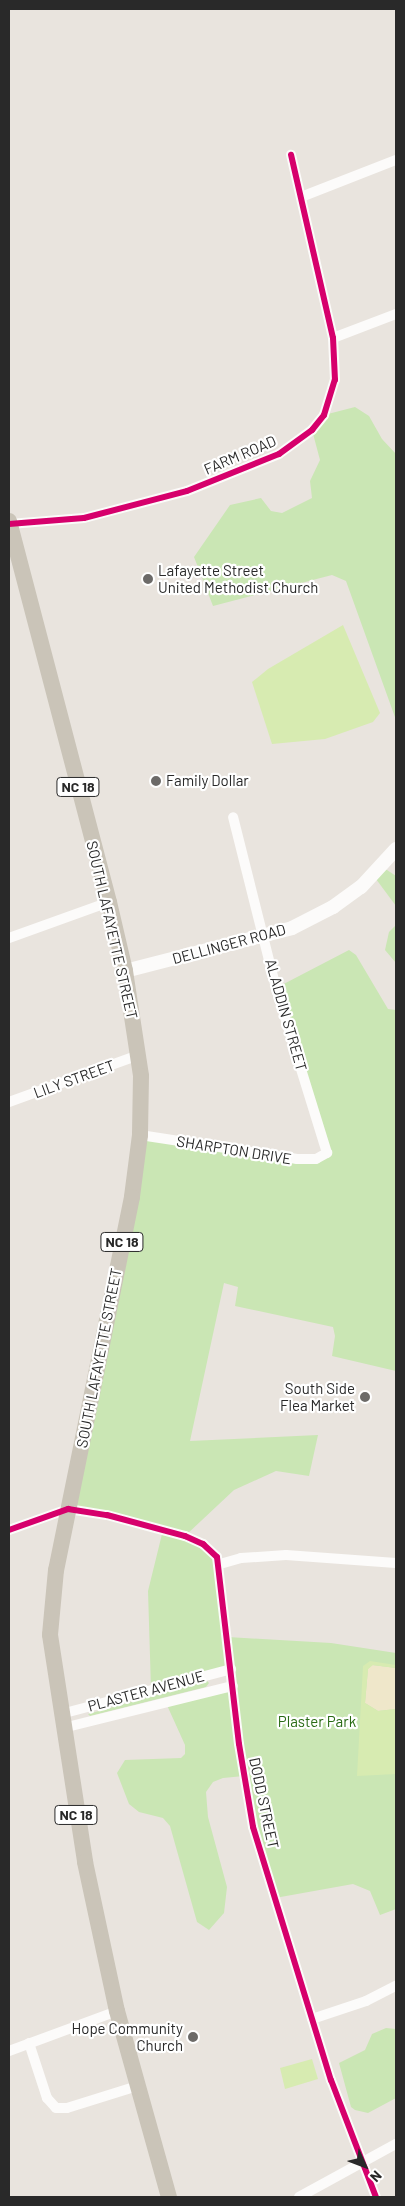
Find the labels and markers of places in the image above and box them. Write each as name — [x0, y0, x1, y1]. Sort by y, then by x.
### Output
place label: Lafayette Street United Methodist Church — [158, 561, 318, 596]
marker: Lafayette Street United Methodist Church — [142, 573, 154, 585]
place label: Family Dollar — [166, 772, 249, 790]
marker: Family Dollar — [150, 775, 162, 787]
place label: South Side Flea Market — [280, 1379, 355, 1414]
marker: South Side Flea Market — [359, 1391, 371, 1403]
place label: Hope Community Church — [71, 2019, 183, 2054]
marker: Hope Community Church — [187, 2031, 199, 2043]

